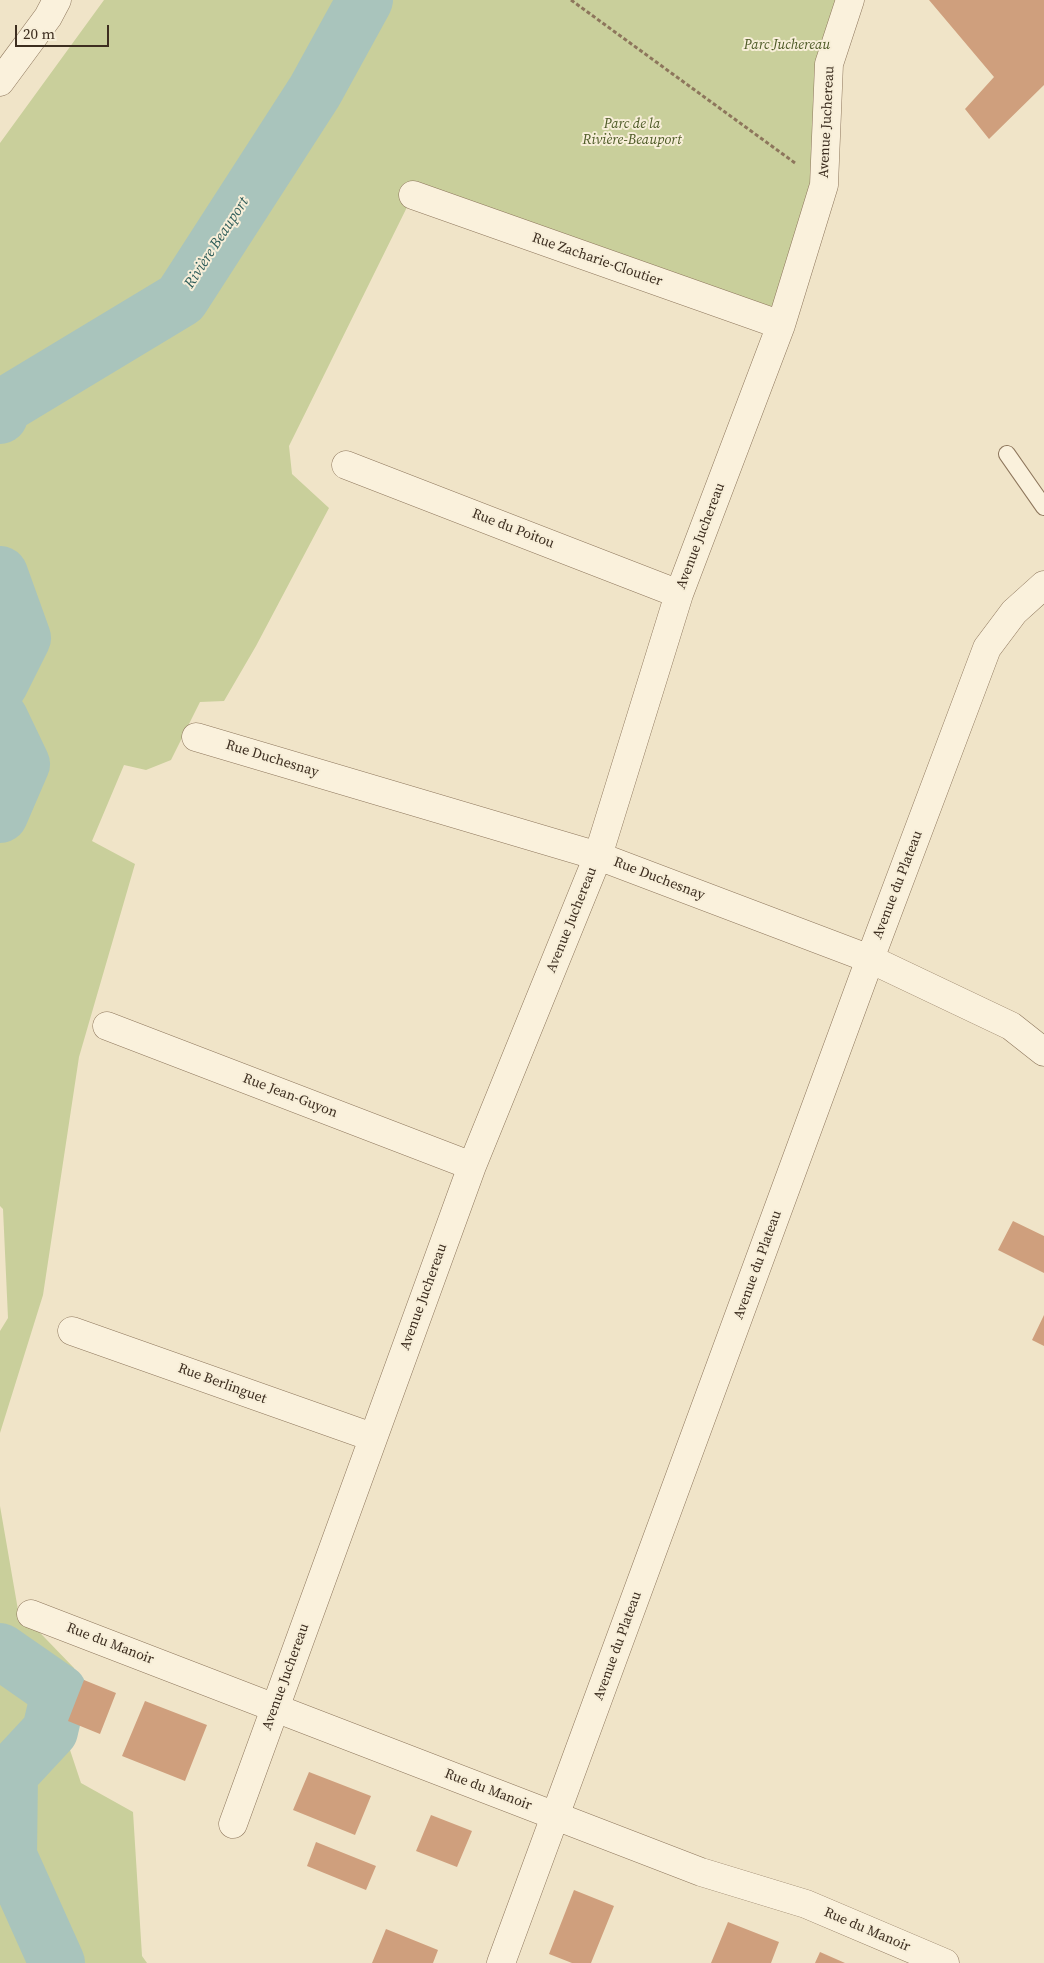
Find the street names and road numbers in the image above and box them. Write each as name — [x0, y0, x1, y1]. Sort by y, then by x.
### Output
street label: Avenue Juchereau — [816, 65, 838, 179]
street label: Rue Zacharie-Cloutier — [530, 230, 664, 290]
street label: Avenue Juchereau — [673, 481, 729, 591]
street label: Rue du Poitou — [470, 506, 556, 552]
street label: Rue Duchesnay — [224, 737, 320, 781]
street label: Avenue du Plateau — [870, 828, 926, 942]
street label: Rue Duchesnay — [611, 854, 707, 904]
street label: Avenue Juchereau — [543, 865, 601, 975]
street label: Rue Jean-Guyon — [240, 1070, 340, 1122]
street label: Avenue du Plateau — [730, 1208, 786, 1322]
street label: Avenue Juchereau — [397, 1241, 451, 1353]
street label: Rue Berlinguet — [175, 1360, 269, 1408]
street label: Avenue du Plateau — [590, 1589, 646, 1703]
street label: Rue du Manoir — [64, 1620, 156, 1668]
street label: Avenue Juchereau — [259, 1621, 313, 1733]
street label: Rue du Manoir — [442, 1766, 534, 1814]
street label: Rue du Manoir — [821, 1904, 913, 1956]

